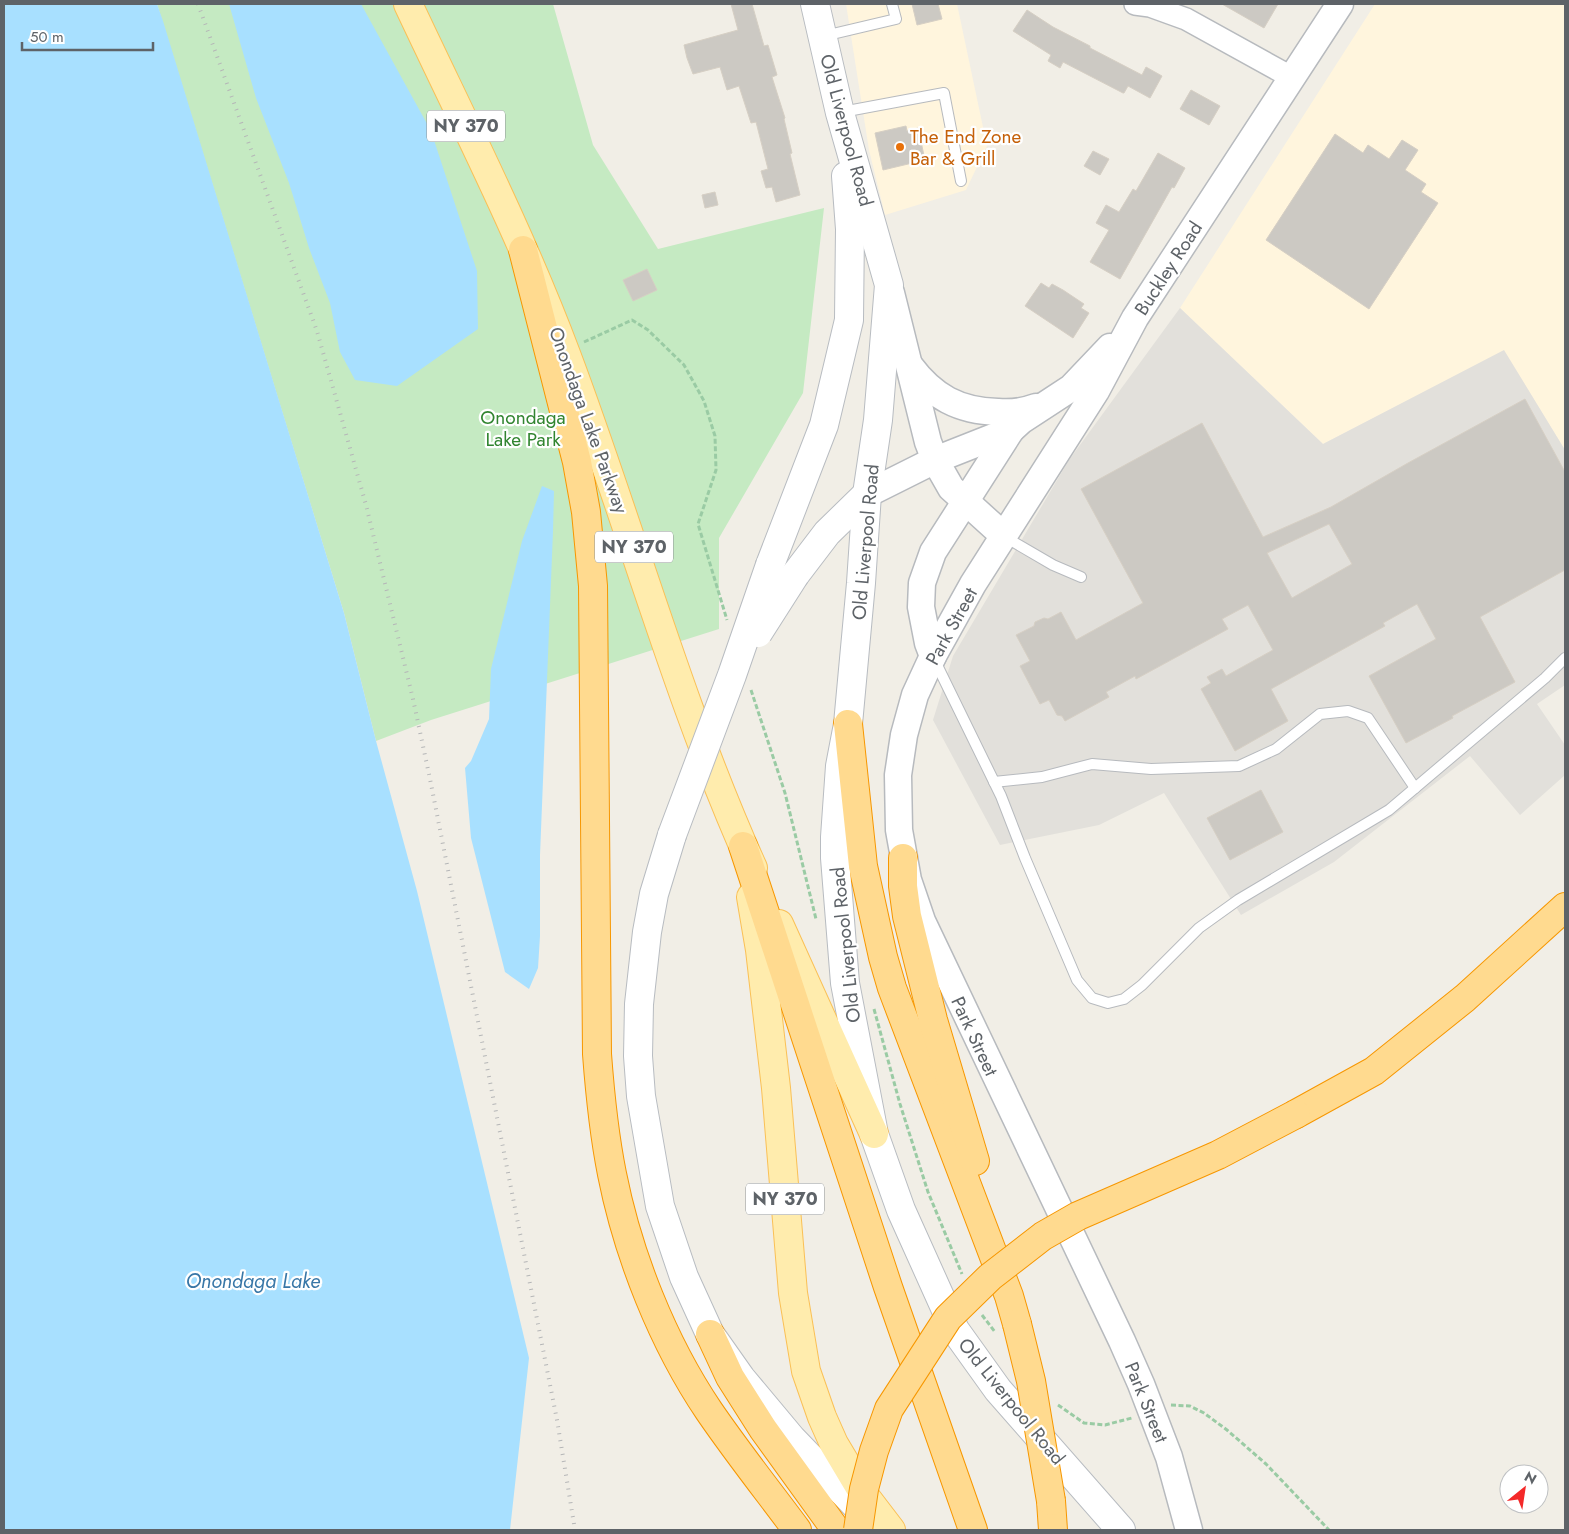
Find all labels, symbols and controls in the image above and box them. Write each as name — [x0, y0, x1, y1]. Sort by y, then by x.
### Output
scale bar — [22, 20, 154, 52]
text: 50 m — [30, 26, 64, 48]
street label: Old Liverpool Road — [813, 51, 880, 209]
road number: NY 370 — [427, 110, 505, 142]
place label: The End Zone Bar & Grill — [910, 123, 1021, 172]
marker: The End Zone Bar & Grill — [894, 141, 906, 153]
street label: Buckley Road — [1128, 216, 1209, 320]
street label: Onondaga Lake Parkway — [542, 323, 635, 518]
park label: Onondaga Lake Park — [480, 404, 566, 453]
street label: Old Liverpool Road — [845, 463, 886, 621]
road number: NY 370 — [595, 532, 673, 562]
street label: Park Street — [919, 582, 984, 670]
street label: Old Liverpool Road — [824, 866, 867, 1024]
street label: Park Street — [944, 992, 1005, 1081]
road number: NY 370 — [746, 1184, 824, 1214]
water label: Onondaga Lake — [186, 1267, 320, 1296]
street label: Old Liverpool Road — [952, 1332, 1071, 1471]
street label: Park Street — [1118, 1358, 1175, 1447]
north arrow — [1499, 1464, 1549, 1514]
text: N — [1521, 1466, 1540, 1489]

